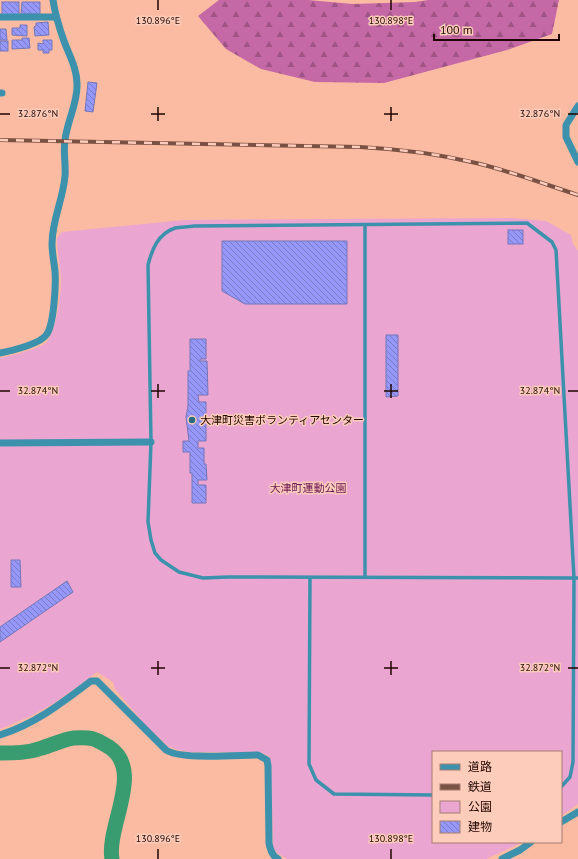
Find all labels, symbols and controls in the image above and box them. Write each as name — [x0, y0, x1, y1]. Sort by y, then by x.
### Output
text: 130.896°E — [136, 14, 180, 27]
text: 130.898°E — [369, 14, 413, 27]
scale bar — [434, 16, 559, 42]
text: 100 m — [440, 22, 473, 37]
text: 32.876°N — [18, 107, 58, 120]
text: 32.876°N — [520, 107, 560, 120]
text: 32.874°N — [18, 384, 58, 397]
text: 32.874°N — [520, 384, 560, 397]
place label: 大津町災害ボランティアセンター — [200, 413, 364, 427]
marker: 大津町災害ボランティアセンター — [187, 415, 197, 425]
park label: 大津町運動公園 — [270, 481, 347, 495]
text: 32.872°N — [18, 661, 58, 674]
text: 32.872°N — [520, 661, 560, 674]
legend — [432, 751, 562, 843]
text: 道路 — [468, 759, 492, 774]
text: 鉄道 — [468, 779, 492, 794]
text: 公園 — [468, 799, 492, 814]
text: 建物 — [468, 819, 492, 834]
text: 130.896°E — [136, 832, 180, 845]
text: 130.898°E — [369, 832, 413, 845]

